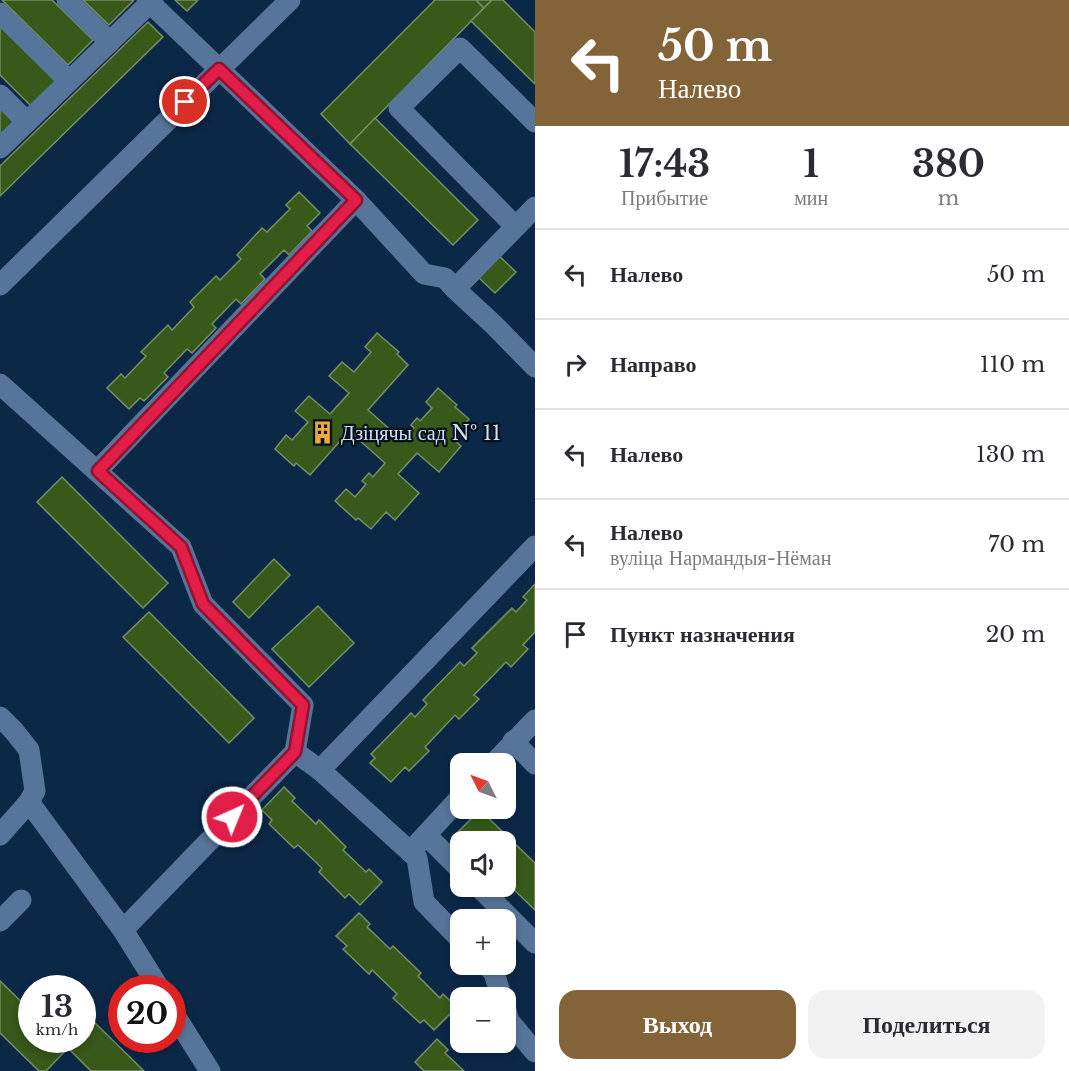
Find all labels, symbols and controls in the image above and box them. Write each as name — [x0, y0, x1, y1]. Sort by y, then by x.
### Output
text: 50 m — [658, 20, 772, 72]
icon: left — [559, 24, 637, 102]
text: Налево — [658, 72, 741, 105]
pin — [159, 76, 210, 127]
icon: arrive — [168, 85, 201, 118]
text: 17:43 — [619, 142, 710, 187]
text: 1 — [803, 142, 819, 187]
text: 380 — [912, 142, 985, 187]
text: Прибытие — [621, 186, 708, 210]
text: мин — [794, 186, 828, 210]
text: m — [938, 186, 959, 210]
icon: left — [559, 258, 592, 291]
text: Налево — [610, 261, 683, 288]
text: 50 m — [987, 261, 1045, 288]
icon: right — [559, 348, 592, 381]
text: Направо — [610, 351, 696, 378]
text: 110 m — [980, 351, 1045, 378]
building icon: Дзіцячы сад № 11 — [310, 420, 336, 446]
place label: Дзіцячы сад № 11 — [341, 421, 501, 445]
icon: left — [559, 438, 592, 471]
text: Налево — [610, 441, 683, 468]
text: 130 m — [976, 441, 1045, 468]
text: Налево — [610, 519, 683, 546]
icon: left — [559, 528, 592, 561]
text: 70 m — [988, 531, 1045, 558]
text: вуліца Нармандыя-Нёман — [610, 546, 831, 570]
icon: arrive — [559, 618, 592, 651]
text: Пункт назначения — [610, 621, 795, 648]
text: 20 m — [986, 621, 1045, 648]
north arrow — [450, 753, 516, 819]
map controls — [450, 753, 516, 1053]
position arrow — [200, 785, 264, 849]
button: sound — [450, 831, 516, 897]
button: + — [450, 909, 516, 975]
speed limit sign: 20 — [108, 975, 186, 1053]
button: − — [450, 987, 516, 1053]
text: 13 — [41, 988, 73, 1025]
button: Выход — [559, 990, 796, 1059]
button: Поделиться — [808, 990, 1045, 1059]
text: km/h — [36, 1020, 78, 1039]

